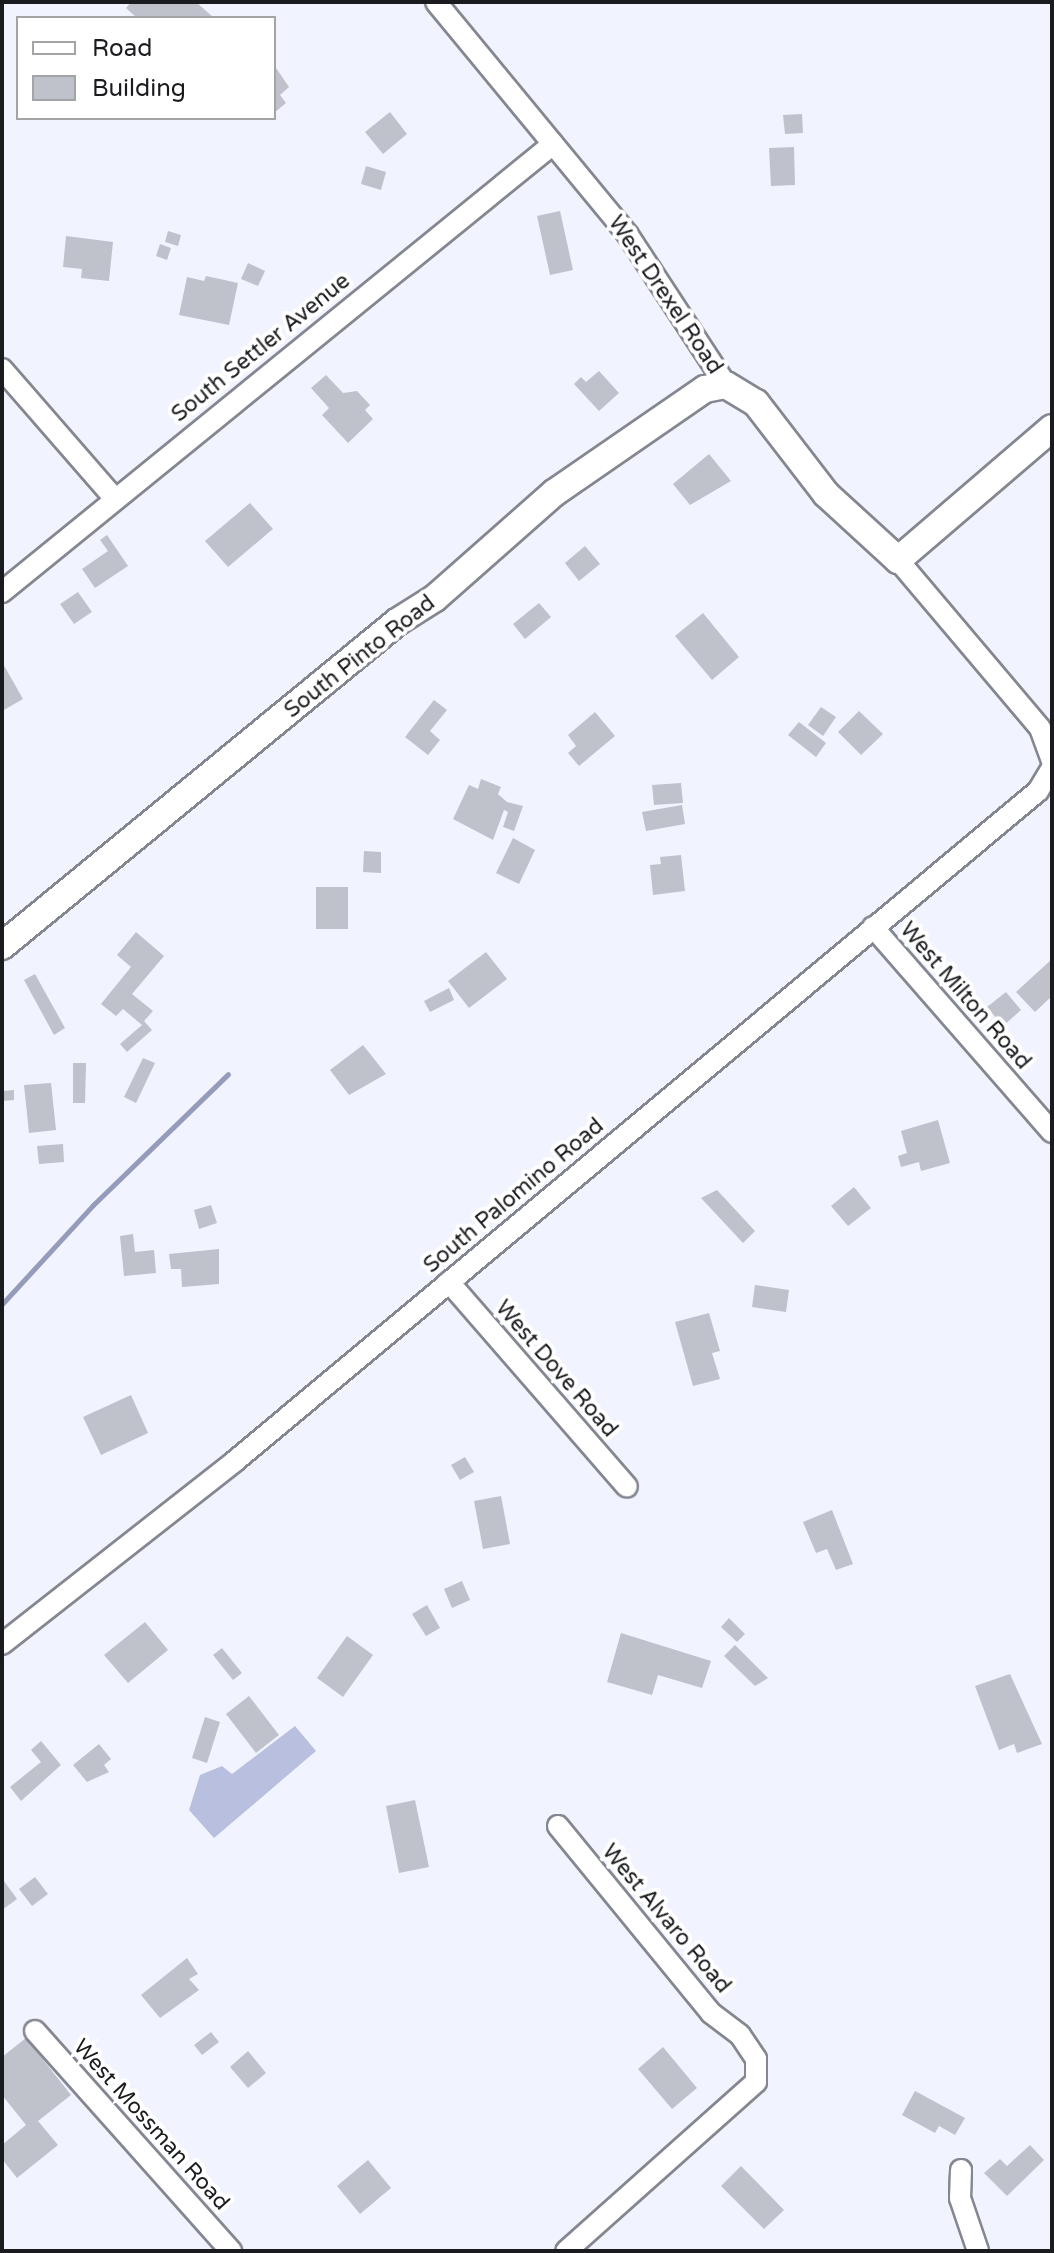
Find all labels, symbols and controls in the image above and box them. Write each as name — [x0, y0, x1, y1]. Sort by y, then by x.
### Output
legend — [16, 16, 276, 120]
text: Road — [92, 34, 152, 63]
text: Building — [92, 74, 186, 103]
street label: West Drexel Road — [602, 211, 728, 379]
street label: South Settler Avenue — [167, 268, 355, 428]
street label: South Pinto Road — [279, 590, 441, 724]
street label: West Milton Road — [894, 917, 1036, 1075]
street label: South Palomino Road — [419, 1113, 609, 1279]
street label: West Dove Road — [489, 1295, 623, 1443]
street label: West Alvaro Road — [596, 1839, 736, 1999]
street label: West Mossman Road — [67, 2034, 235, 2216]

